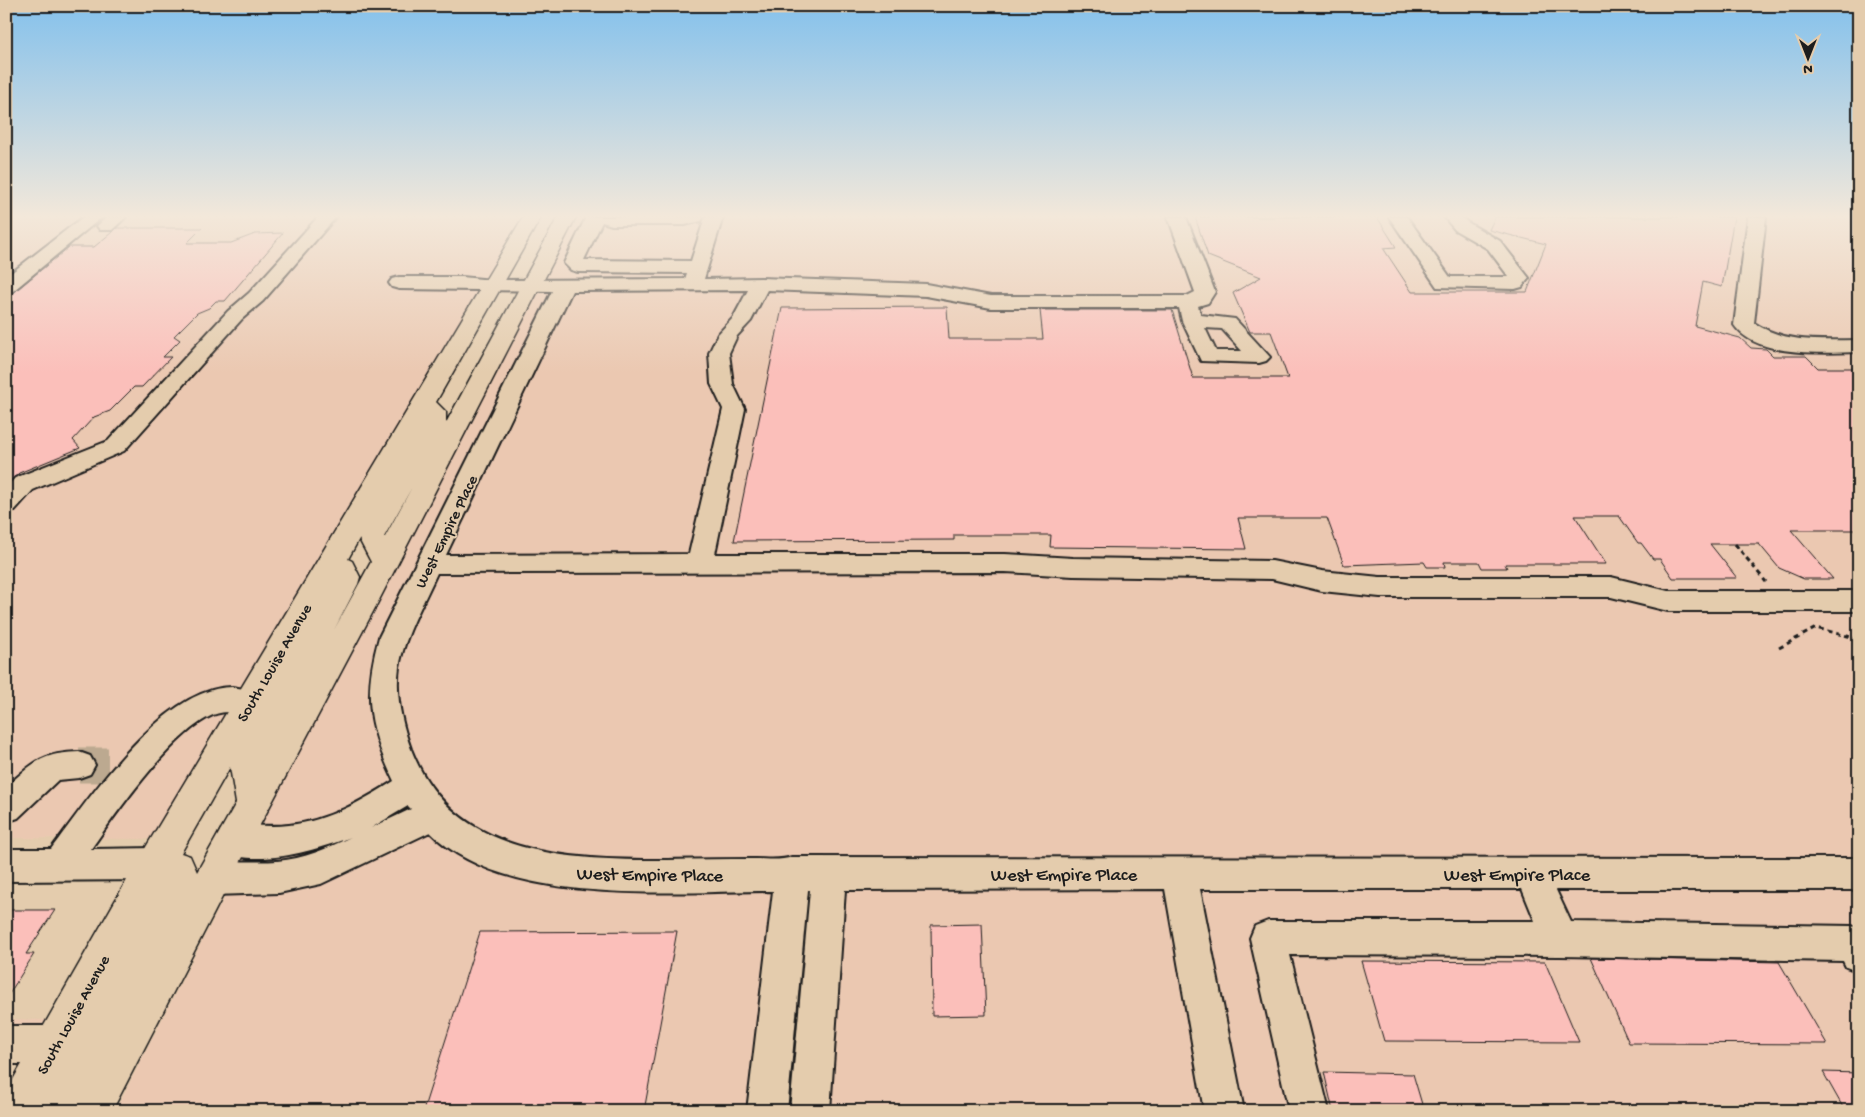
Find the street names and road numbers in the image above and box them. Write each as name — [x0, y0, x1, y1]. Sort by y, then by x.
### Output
street label: West Empire Place — [413, 472, 484, 592]
street label: South Louise Avenue — [234, 601, 318, 726]
street label: West Empire Place — [576, 864, 724, 889]
street label: West Empire Place — [991, 865, 1137, 888]
street label: West Empire Place — [1444, 865, 1590, 888]
street label: South Louise Avenue — [34, 952, 116, 1079]

